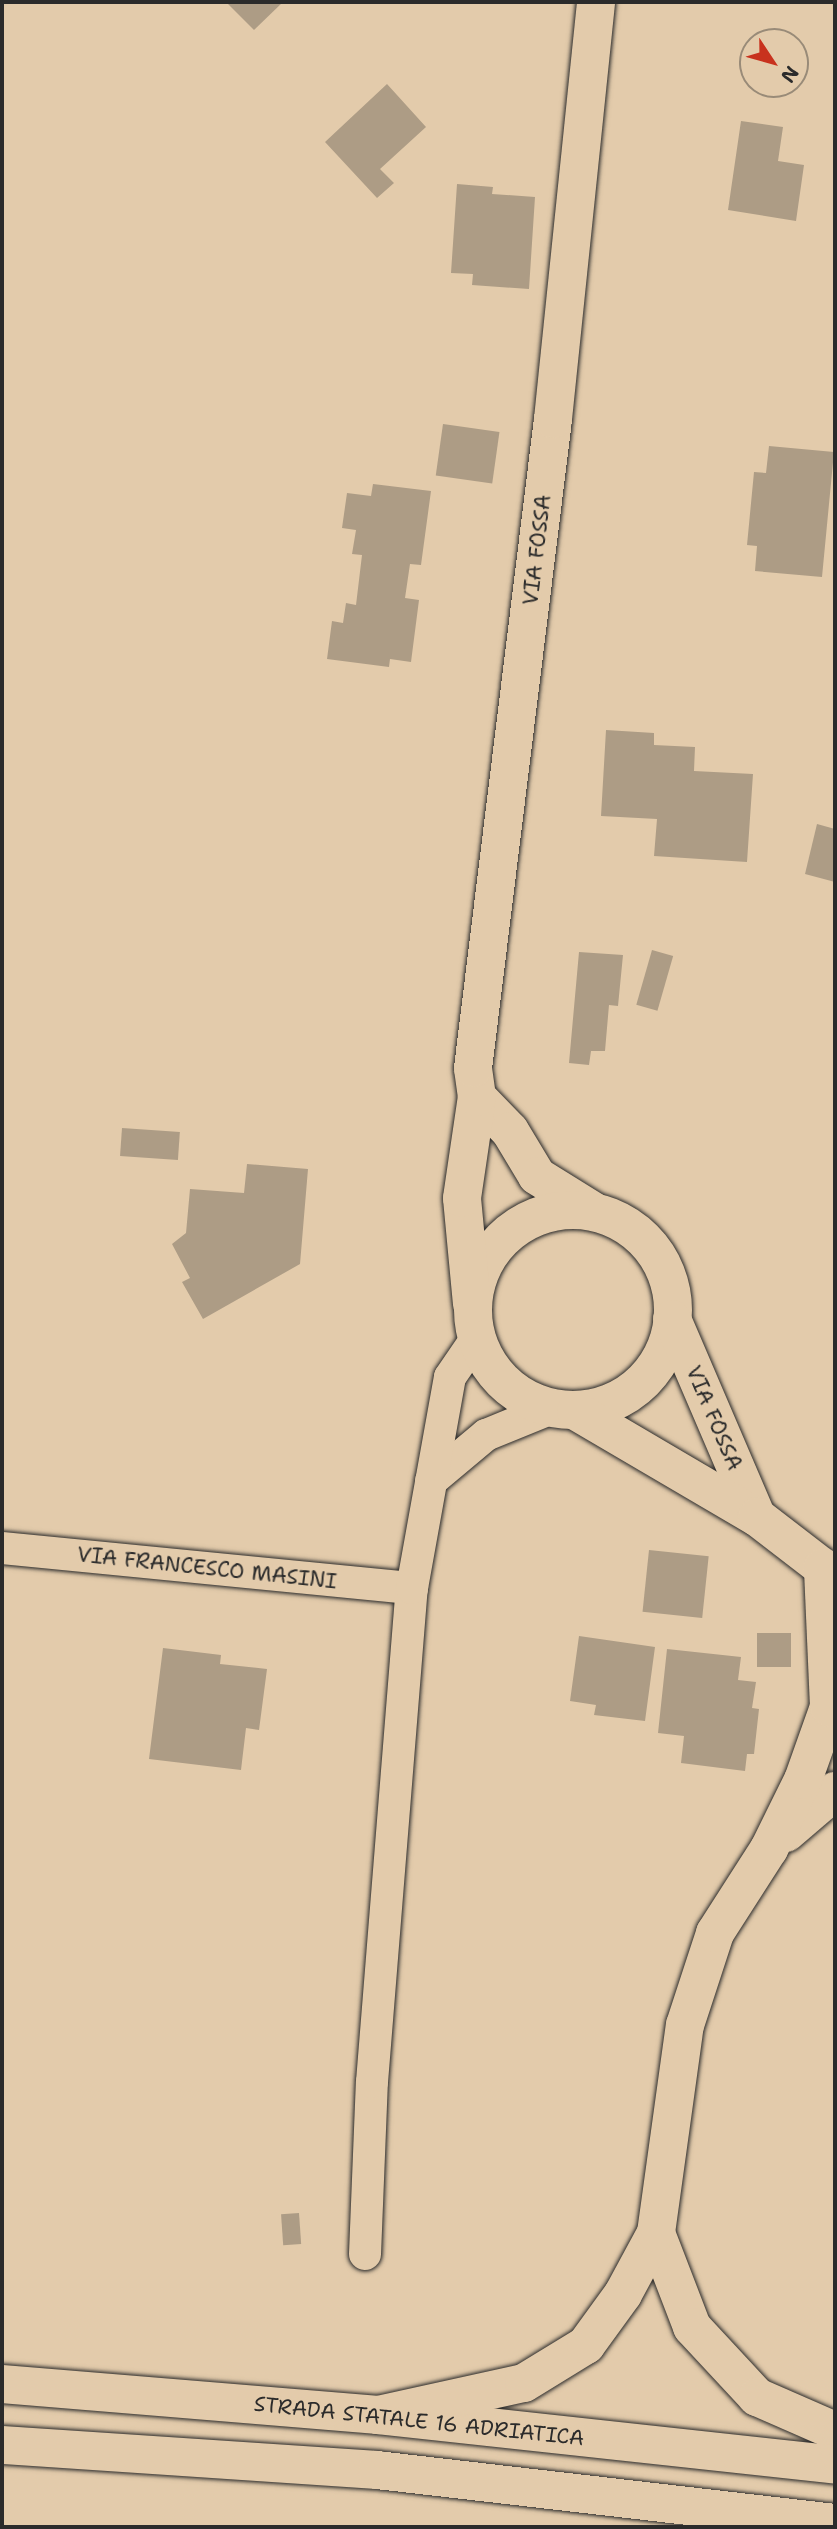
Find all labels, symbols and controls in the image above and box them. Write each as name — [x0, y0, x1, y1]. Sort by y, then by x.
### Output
north arrow — [739, 28, 809, 98]
text: N — [775, 61, 804, 88]
street label: VIA FOSSA — [518, 493, 556, 607]
street label: VIA FOSSA — [681, 1362, 747, 1474]
street label: VIA FRANCESCO MASINI — [76, 1542, 338, 1594]
street label: STRADA STATALE 16 ADRIATICA — [253, 2391, 585, 2451]

